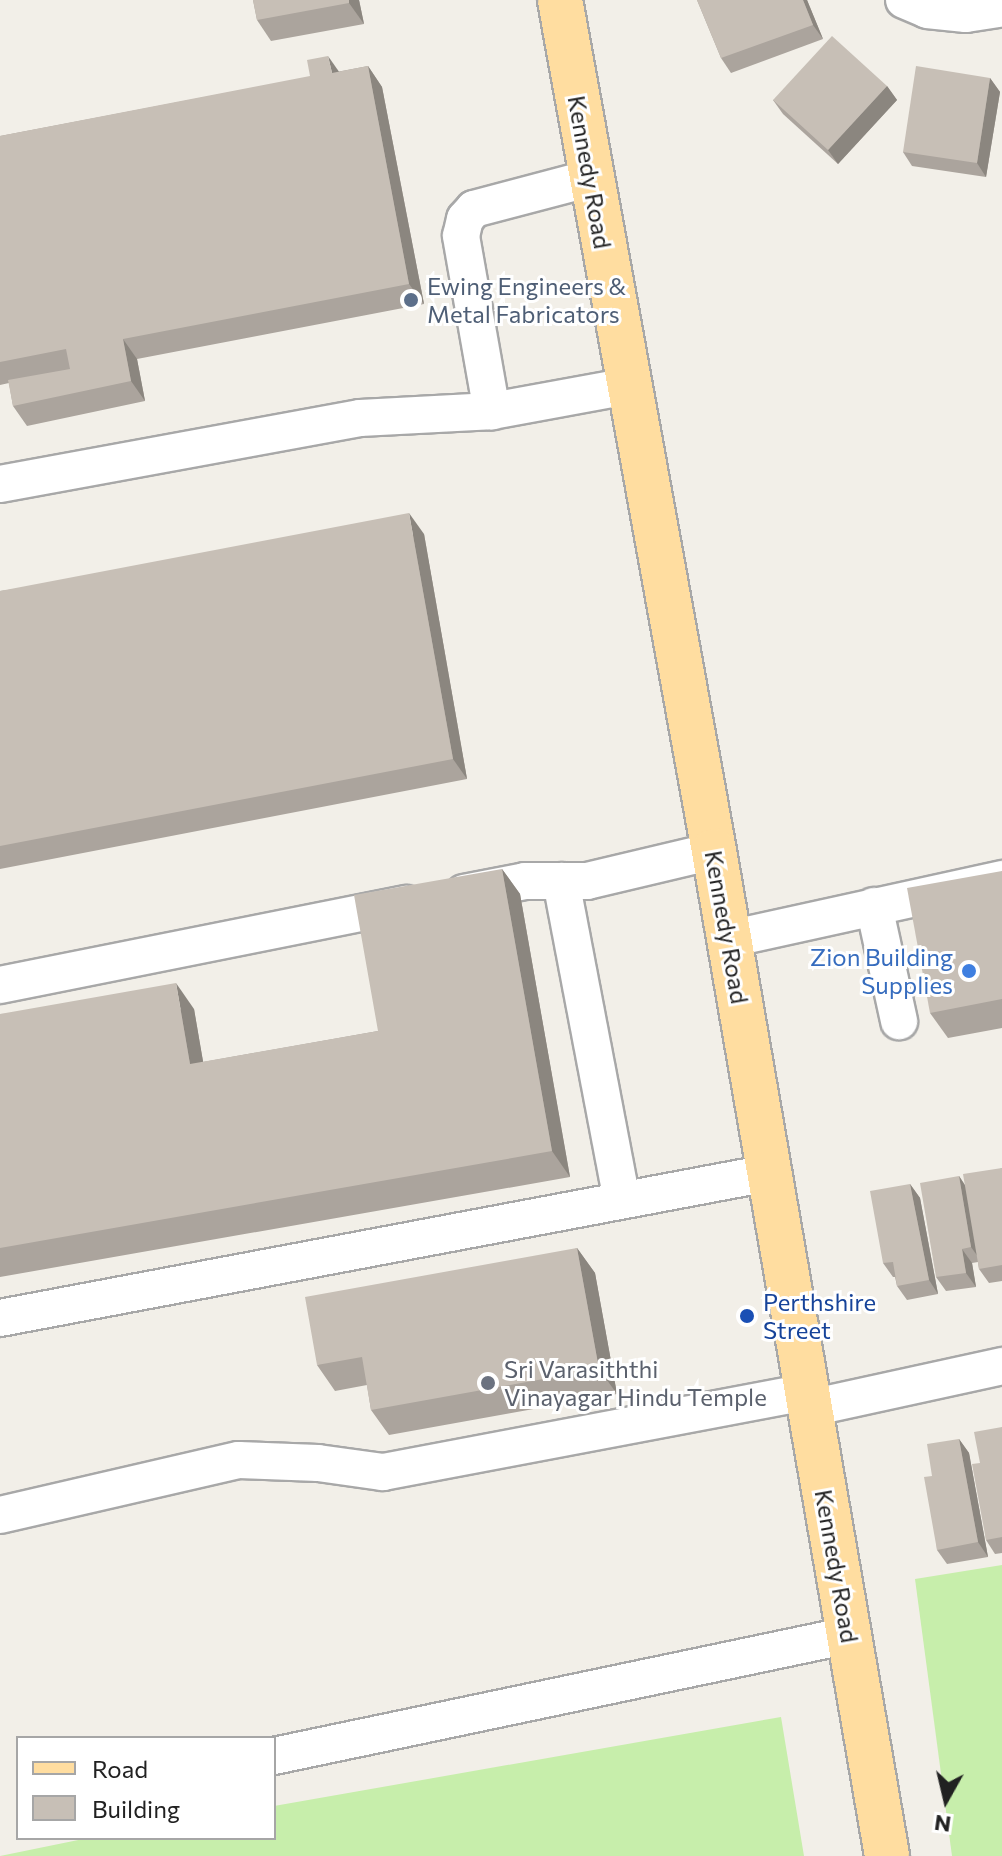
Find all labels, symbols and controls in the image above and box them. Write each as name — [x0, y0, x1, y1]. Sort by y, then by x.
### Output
street label: Kennedy Road — [562, 93, 618, 251]
place label: Ewing Engineers & Metal Fabricators — [427, 272, 626, 328]
marker: Ewing Engineers & Metal Fabricators — [402, 291, 420, 309]
street label: Kennedy Road — [699, 848, 755, 1006]
place label: Zion Building Supplies — [810, 943, 953, 999]
marker: Zion Building Supplies — [960, 962, 978, 980]
place label: Perthshire Street — [763, 1288, 876, 1344]
marker: Perthshire Street — [738, 1307, 756, 1325]
place label: Sri Varasiththi Vinayagar Hindu Temple — [504, 1355, 767, 1411]
marker: Sri Varasiththi Vinayagar Hindu Temple — [479, 1374, 497, 1392]
street label: Kennedy Road — [809, 1487, 865, 1645]
legend — [16, 1736, 276, 1840]
text: Road — [92, 1754, 148, 1783]
north arrow — [906, 1760, 986, 1840]
text: Building — [92, 1794, 180, 1823]
text: N — [933, 1810, 953, 1839]

